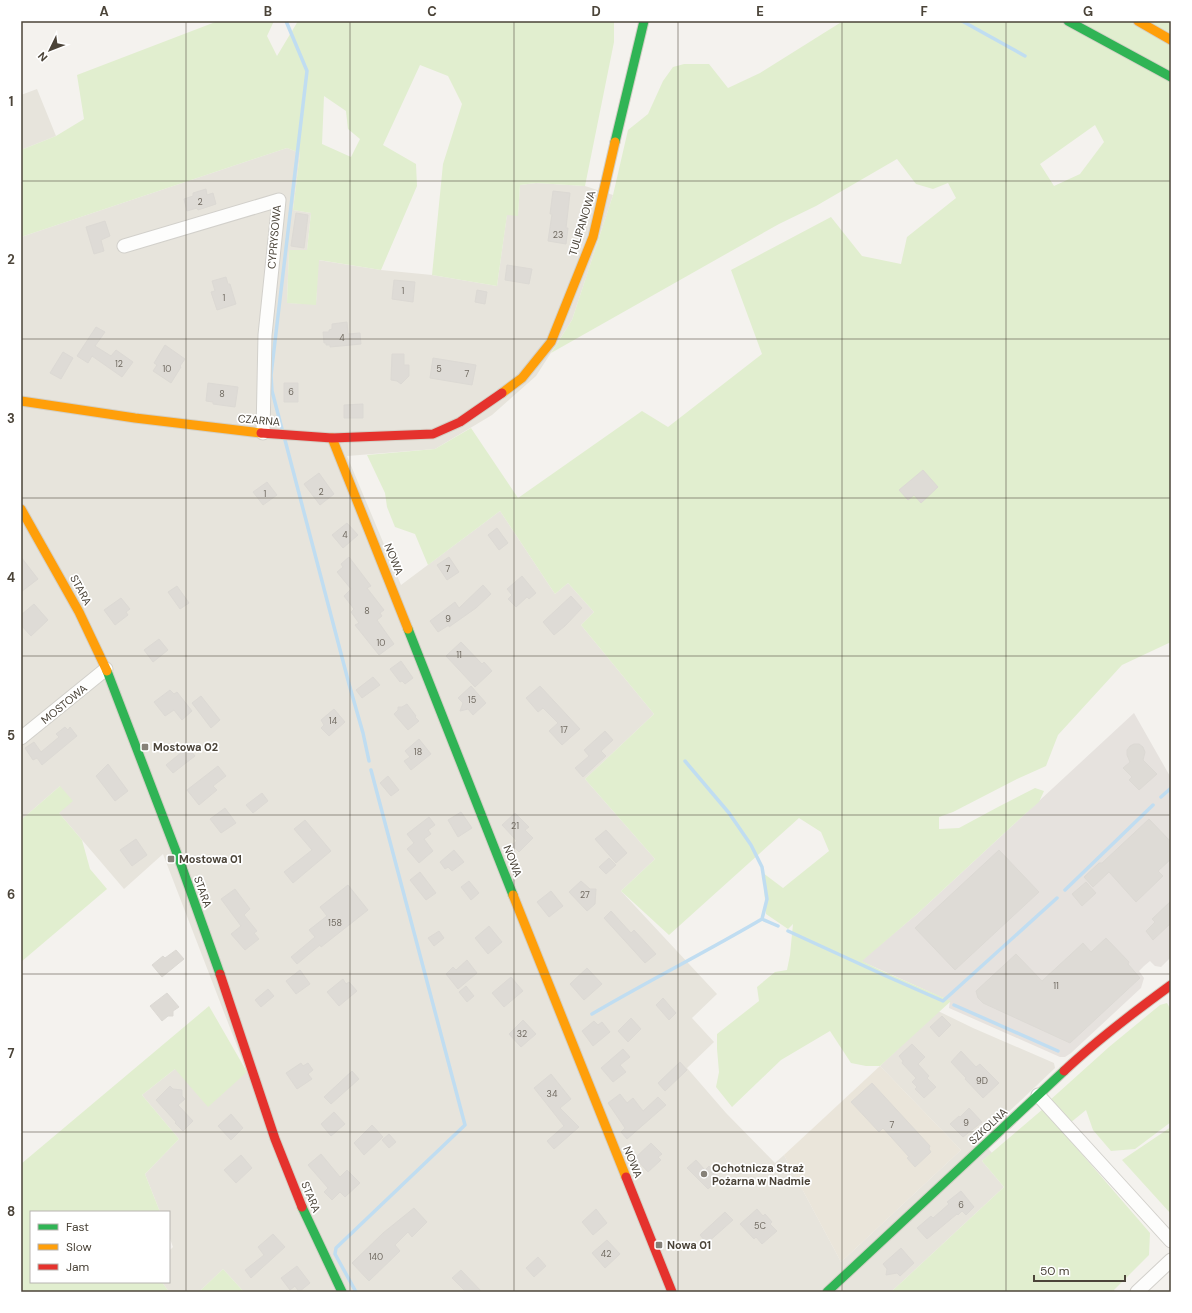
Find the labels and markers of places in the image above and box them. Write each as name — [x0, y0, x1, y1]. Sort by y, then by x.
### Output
place label: Mostowa 02 — [153, 740, 218, 754]
marker: Mostowa 02 — [140, 742, 150, 752]
place label: Mostowa 01 — [179, 852, 242, 866]
marker: Mostowa 01 — [166, 854, 176, 864]
place label: Ochotnicza Straż Pożarna w Nadmie — [712, 1161, 811, 1188]
marker: Ochotnicza Straż Pożarna w Nadmie — [699, 1169, 709, 1179]
place label: Nowa 01 — [667, 1238, 711, 1252]
marker: Nowa 01 — [654, 1240, 664, 1250]

